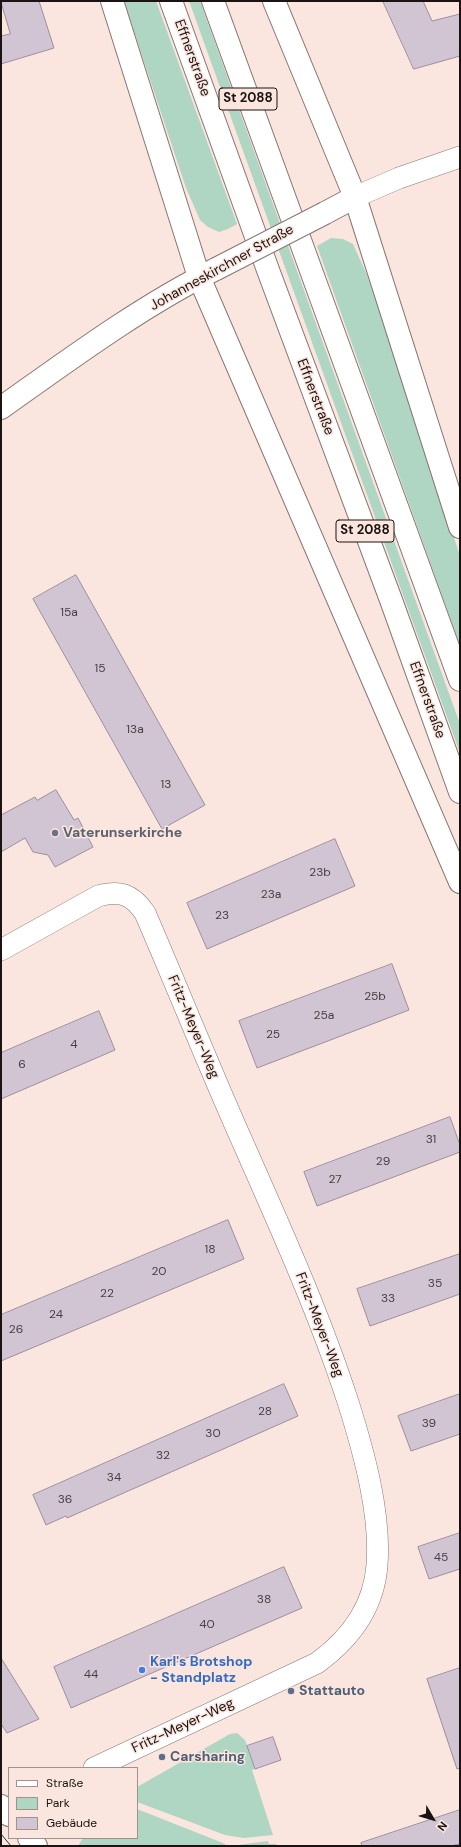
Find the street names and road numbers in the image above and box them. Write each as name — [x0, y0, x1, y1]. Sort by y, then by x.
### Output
street label: Effnerstraße — [170, 17, 214, 99]
road number: St 2088 — [219, 88, 277, 110]
street label: Johanneskirchner Straße — [147, 221, 297, 315]
street label: Effnerstraße — [293, 356, 337, 438]
road number: St 2088 — [336, 520, 394, 542]
street label: Effnerstraße — [405, 659, 449, 741]
street label: Fritz-Meyer-Weg — [164, 973, 222, 1081]
street label: Fritz-Meyer-Weg — [291, 1270, 347, 1380]
street label: Fritz-Meyer-Weg — [129, 1695, 237, 1757]

